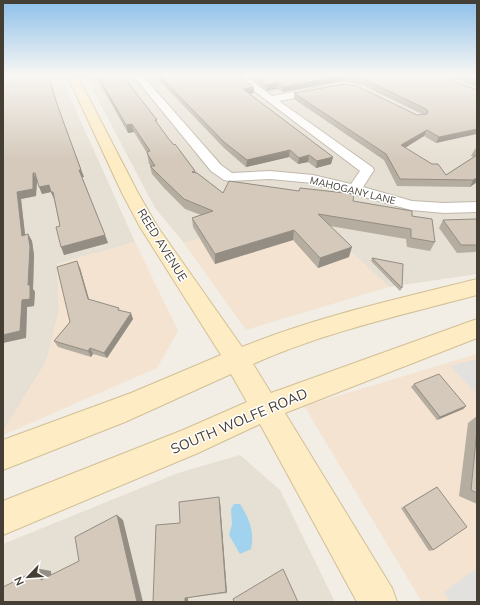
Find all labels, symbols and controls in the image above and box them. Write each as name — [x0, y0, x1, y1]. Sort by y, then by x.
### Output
street label: MAHOGANY LANE — [309, 174, 397, 207]
street label: REED AVENUE — [134, 206, 191, 284]
street label: SOUTH WOLFE ROAD — [168, 384, 310, 458]
north arrow — [8, 557, 48, 597]
text: N — [11, 575, 27, 588]

